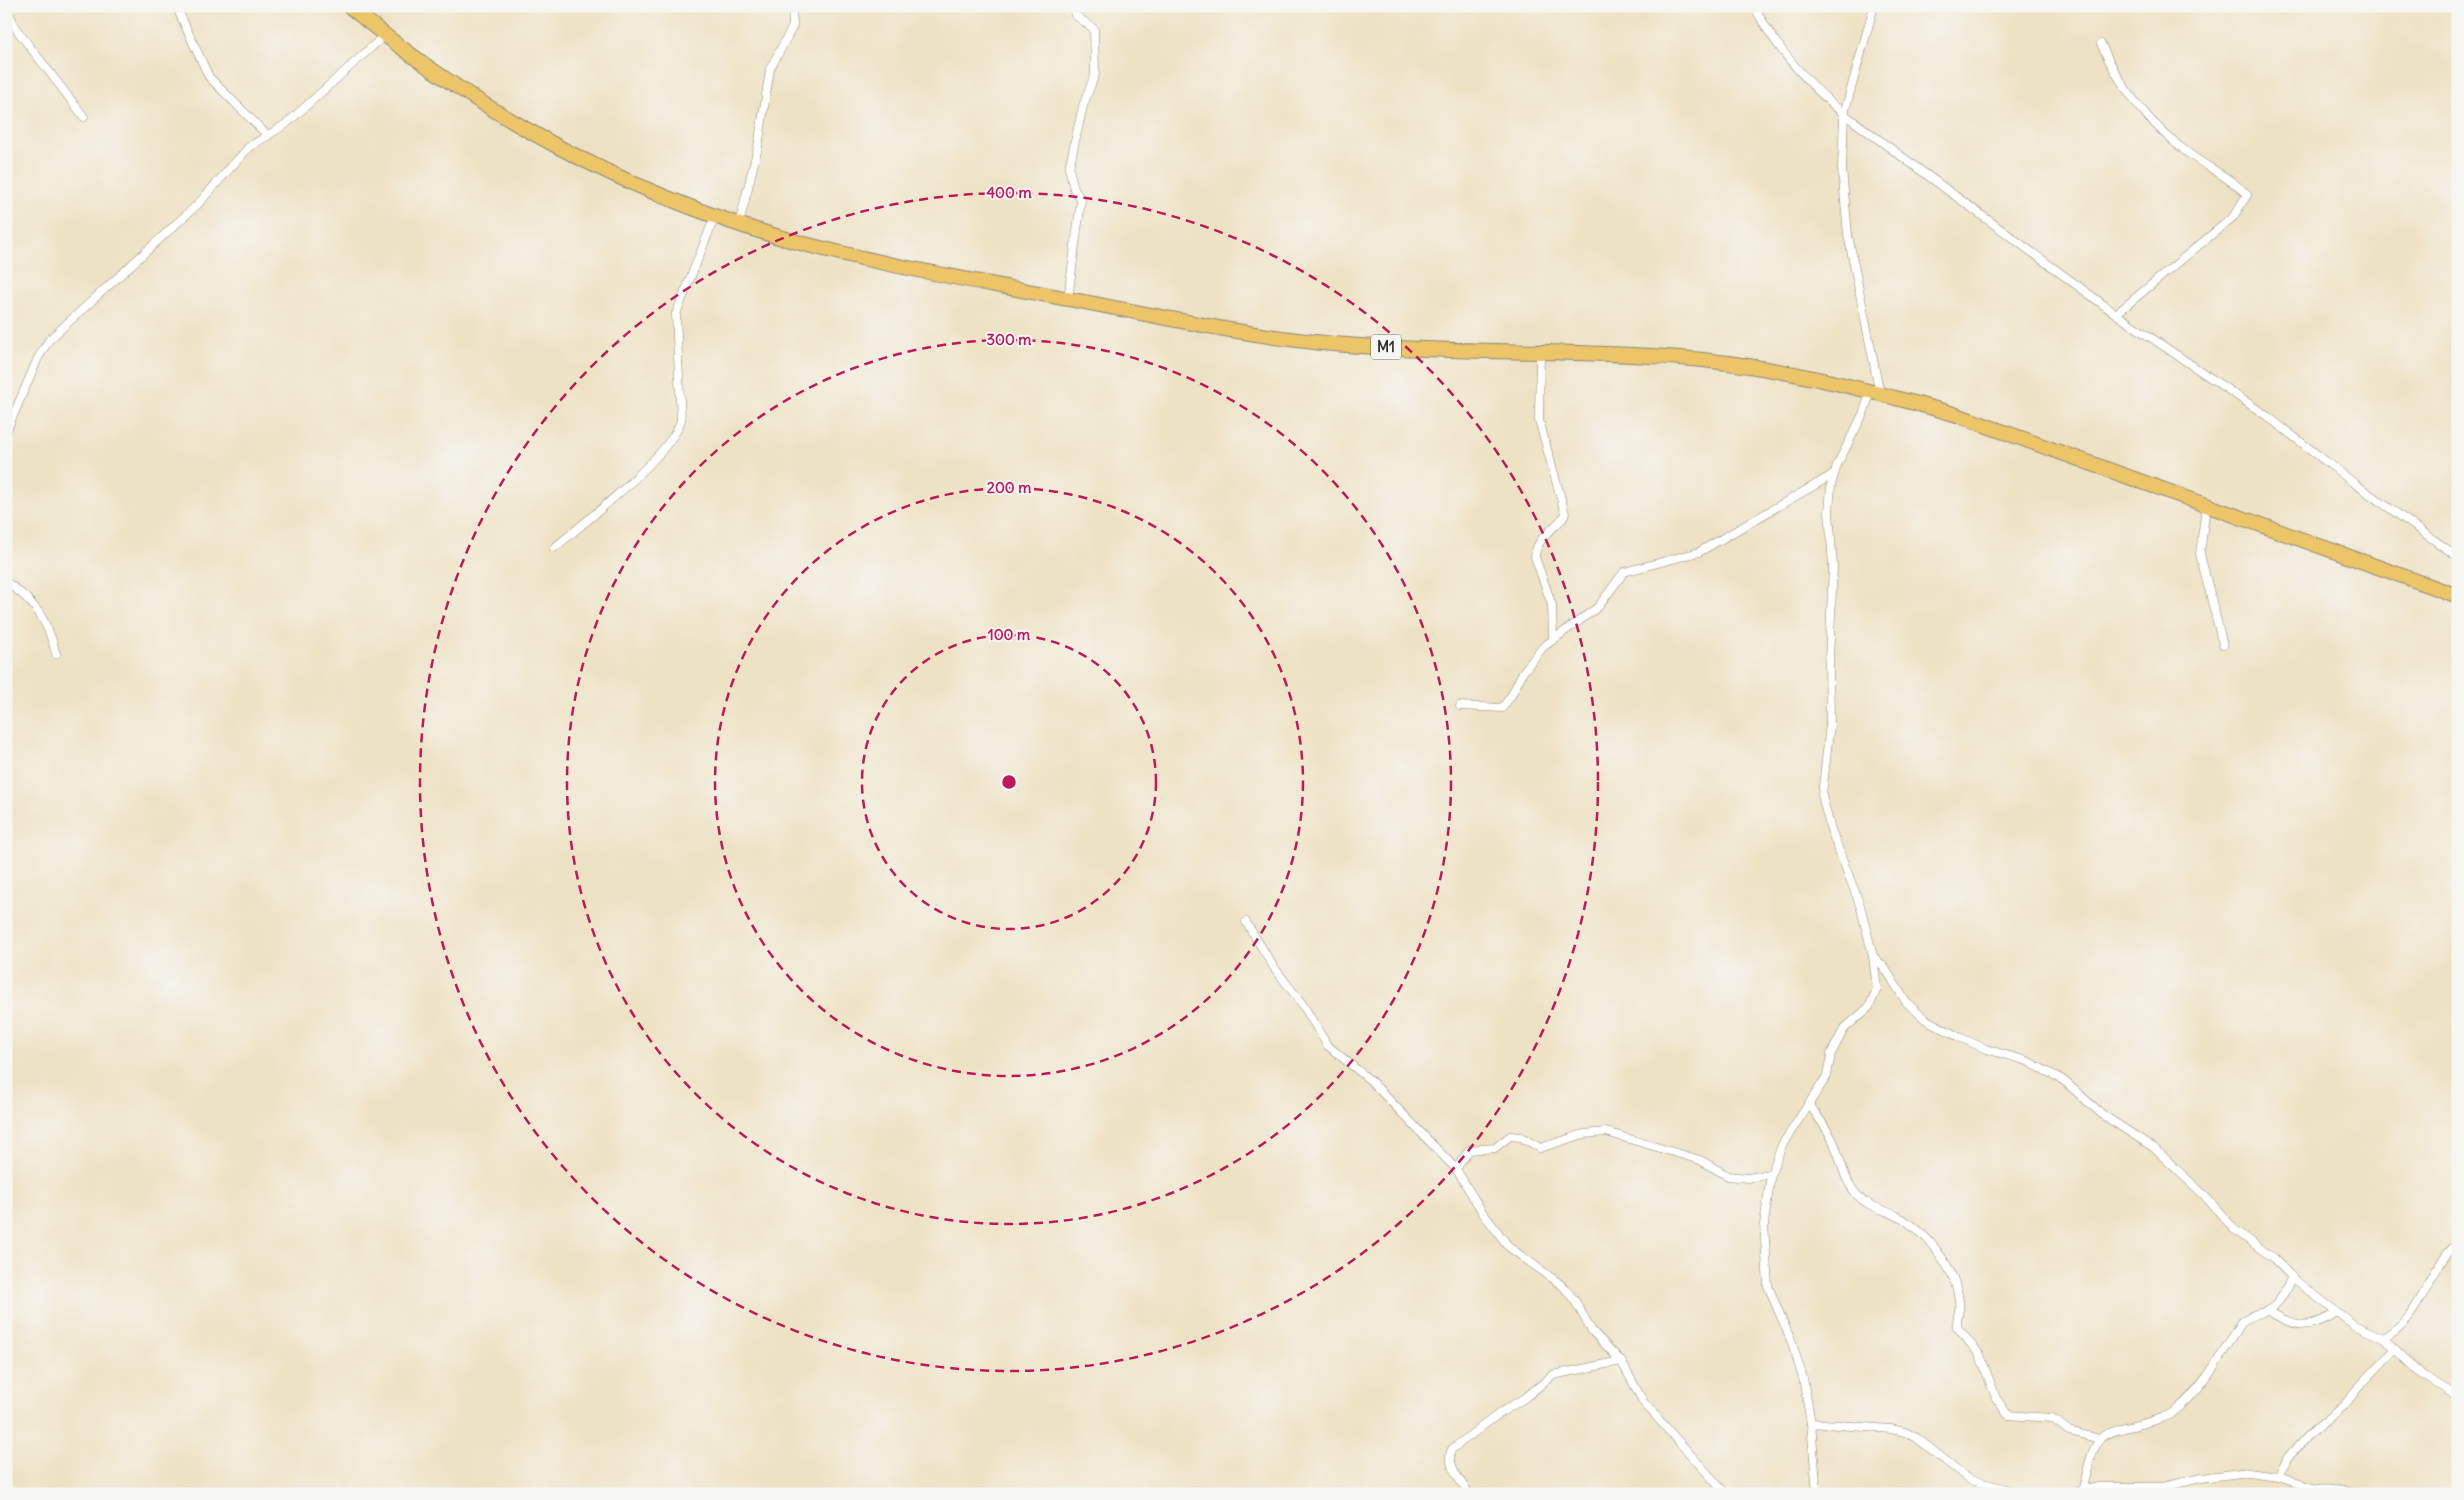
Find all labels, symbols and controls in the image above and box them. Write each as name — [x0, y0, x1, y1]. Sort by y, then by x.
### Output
text: 400 m — [986, 183, 1032, 202]
text: 300 m — [987, 330, 1032, 349]
road number: M1 — [1371, 334, 1401, 360]
text: 200 m — [987, 478, 1031, 497]
text: 100 m — [988, 625, 1030, 644]
centre of rings — [1000, 773, 1018, 791]

